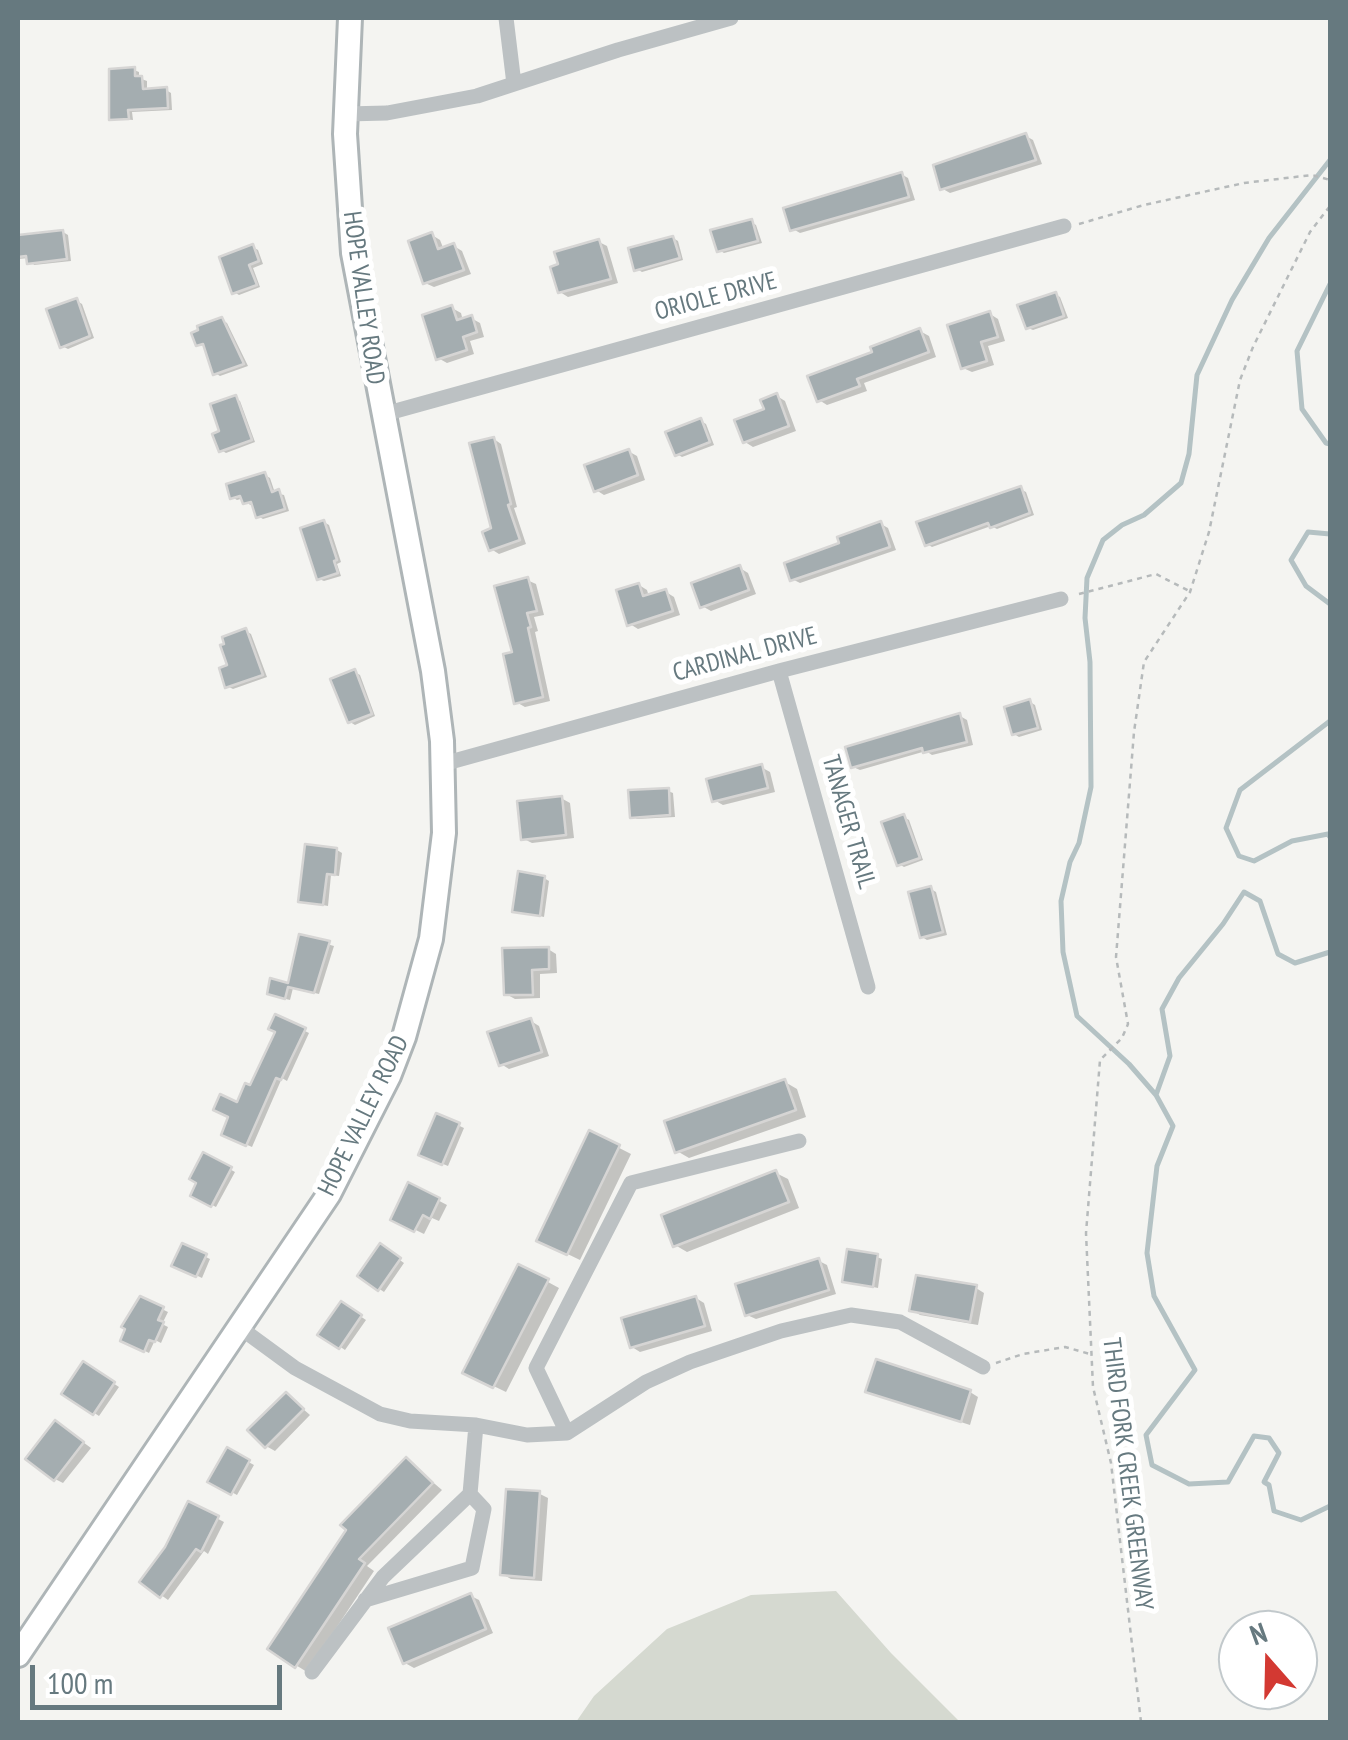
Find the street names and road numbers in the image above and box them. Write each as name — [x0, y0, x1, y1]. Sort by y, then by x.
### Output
street label: HOPE VALLEY ROAD — [336, 210, 390, 386]
street label: ORIOLE DRIVE — [652, 266, 780, 328]
street label: CARDINAL DRIVE — [670, 621, 820, 689]
street label: TANAGER TRAIL — [815, 752, 881, 892]
street label: HOPE VALLEY ROAD — [312, 1031, 416, 1201]
street label: THIRD FORK CREEK GREENWAY — [1095, 1336, 1159, 1612]

